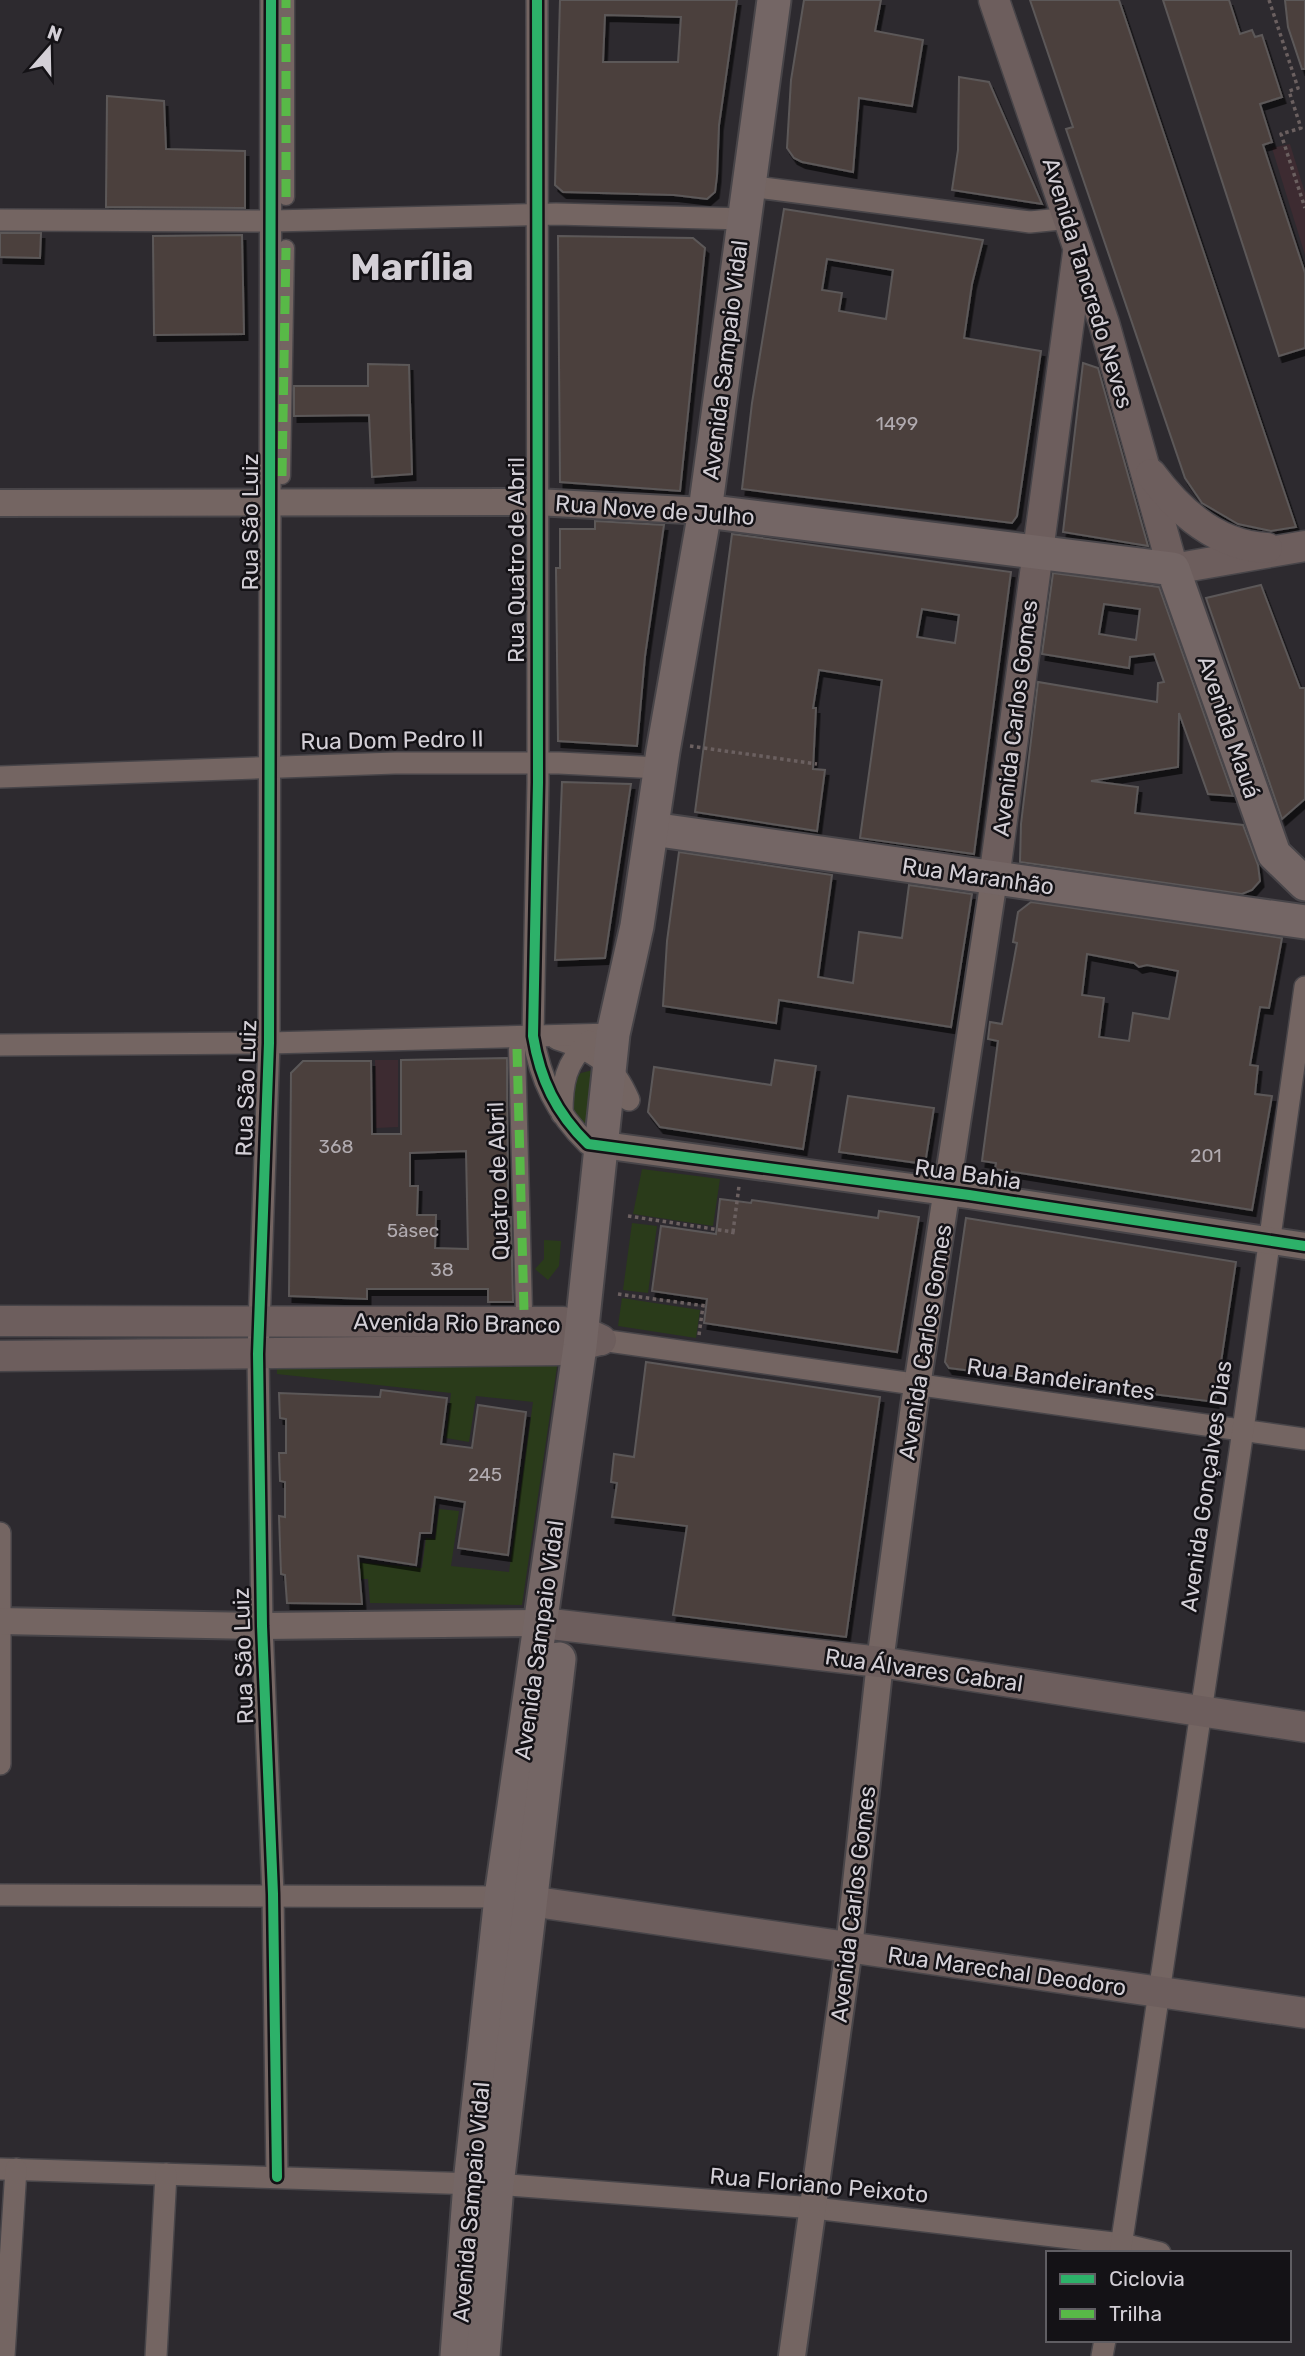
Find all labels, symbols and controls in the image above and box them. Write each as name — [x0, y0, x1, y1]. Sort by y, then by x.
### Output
north arrow — [14, 14, 84, 84]
text: N — [44, 20, 65, 47]
street label: Avenida Tancredo Neves — [1037, 154, 1139, 412]
street label: Avenida Sampaio Vidal — [696, 238, 754, 482]
district label: Marília — [350, 245, 474, 289]
house number: 1499 — [876, 412, 918, 435]
street label: Rua São Luiz — [236, 454, 264, 590]
street label: Rua Quatro de Abril — [502, 457, 530, 663]
street label: Rua Nove de Julho — [554, 489, 756, 531]
street label: Avenida Carlos Gomes — [987, 598, 1043, 838]
street label: Avenida Mauá — [1192, 652, 1266, 802]
street label: Rua Dom Pedro II — [300, 724, 484, 756]
street label: Rua Maranhão — [900, 851, 1056, 901]
street label: Rua São Luiz — [230, 1019, 262, 1157]
street label: Quatro de Abril — [481, 1101, 515, 1261]
house number: 368 — [319, 1135, 353, 1158]
house number: 201 — [1190, 1144, 1222, 1167]
street label: Rua Bahia — [913, 1153, 1023, 1195]
house number: 5àsec — [387, 1219, 439, 1242]
street label: Avenida Carlos Gomes — [893, 1222, 957, 1462]
house number: 38 — [430, 1258, 454, 1281]
street label: Avenida Rio Branco — [353, 1307, 561, 1339]
street label: Rua Bandeirantes — [965, 1352, 1157, 1406]
street label: Avenida Gonçalves Dias — [1174, 1358, 1238, 1614]
house number: 245 — [468, 1463, 502, 1486]
street label: Avenida Sampaio Vidal — [508, 1518, 570, 1762]
street label: Rua São Luiz — [227, 1587, 259, 1725]
street label: Rua Álvares Cabral — [823, 1642, 1025, 1698]
street label: Avenida Carlos Gomes — [825, 1784, 881, 2024]
street label: Rua Marechal Deodoro — [886, 1940, 1128, 2002]
street label: Avenida Sampaio Vidal — [447, 2080, 495, 2324]
street label: Rua Floriano Peixoto — [708, 2161, 930, 2209]
legend — [1046, 2251, 1291, 2342]
text: Ciclovia — [1109, 2266, 1185, 2291]
text: Trilha — [1109, 2301, 1162, 2326]

